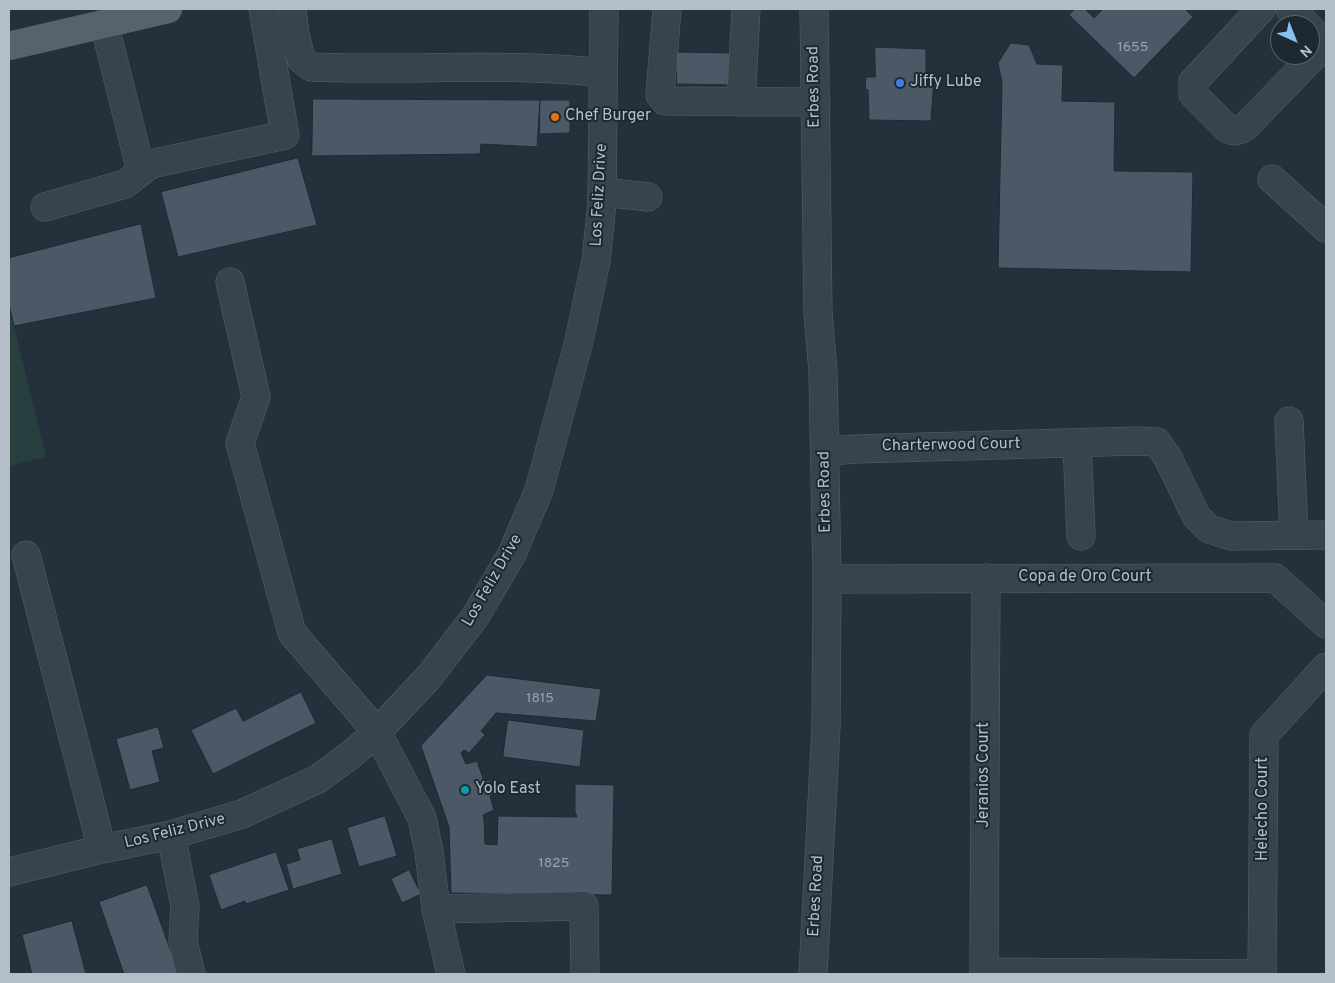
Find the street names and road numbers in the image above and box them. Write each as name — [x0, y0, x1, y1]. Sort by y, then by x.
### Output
street label: Erbes Road — [805, 46, 825, 128]
street label: Los Feliz Drive — [588, 143, 612, 247]
street label: Charterwood Court — [881, 435, 1021, 457]
street label: Erbes Road — [816, 451, 836, 533]
street label: Los Feliz Drive — [459, 531, 527, 631]
street label: Copa de Oro Court — [1018, 568, 1152, 588]
street label: Jeranios Court — [975, 722, 995, 828]
street label: Helecho Court — [1254, 757, 1274, 861]
street label: Los Feliz Drive — [123, 810, 227, 854]
street label: Erbes Road — [805, 855, 829, 937]

